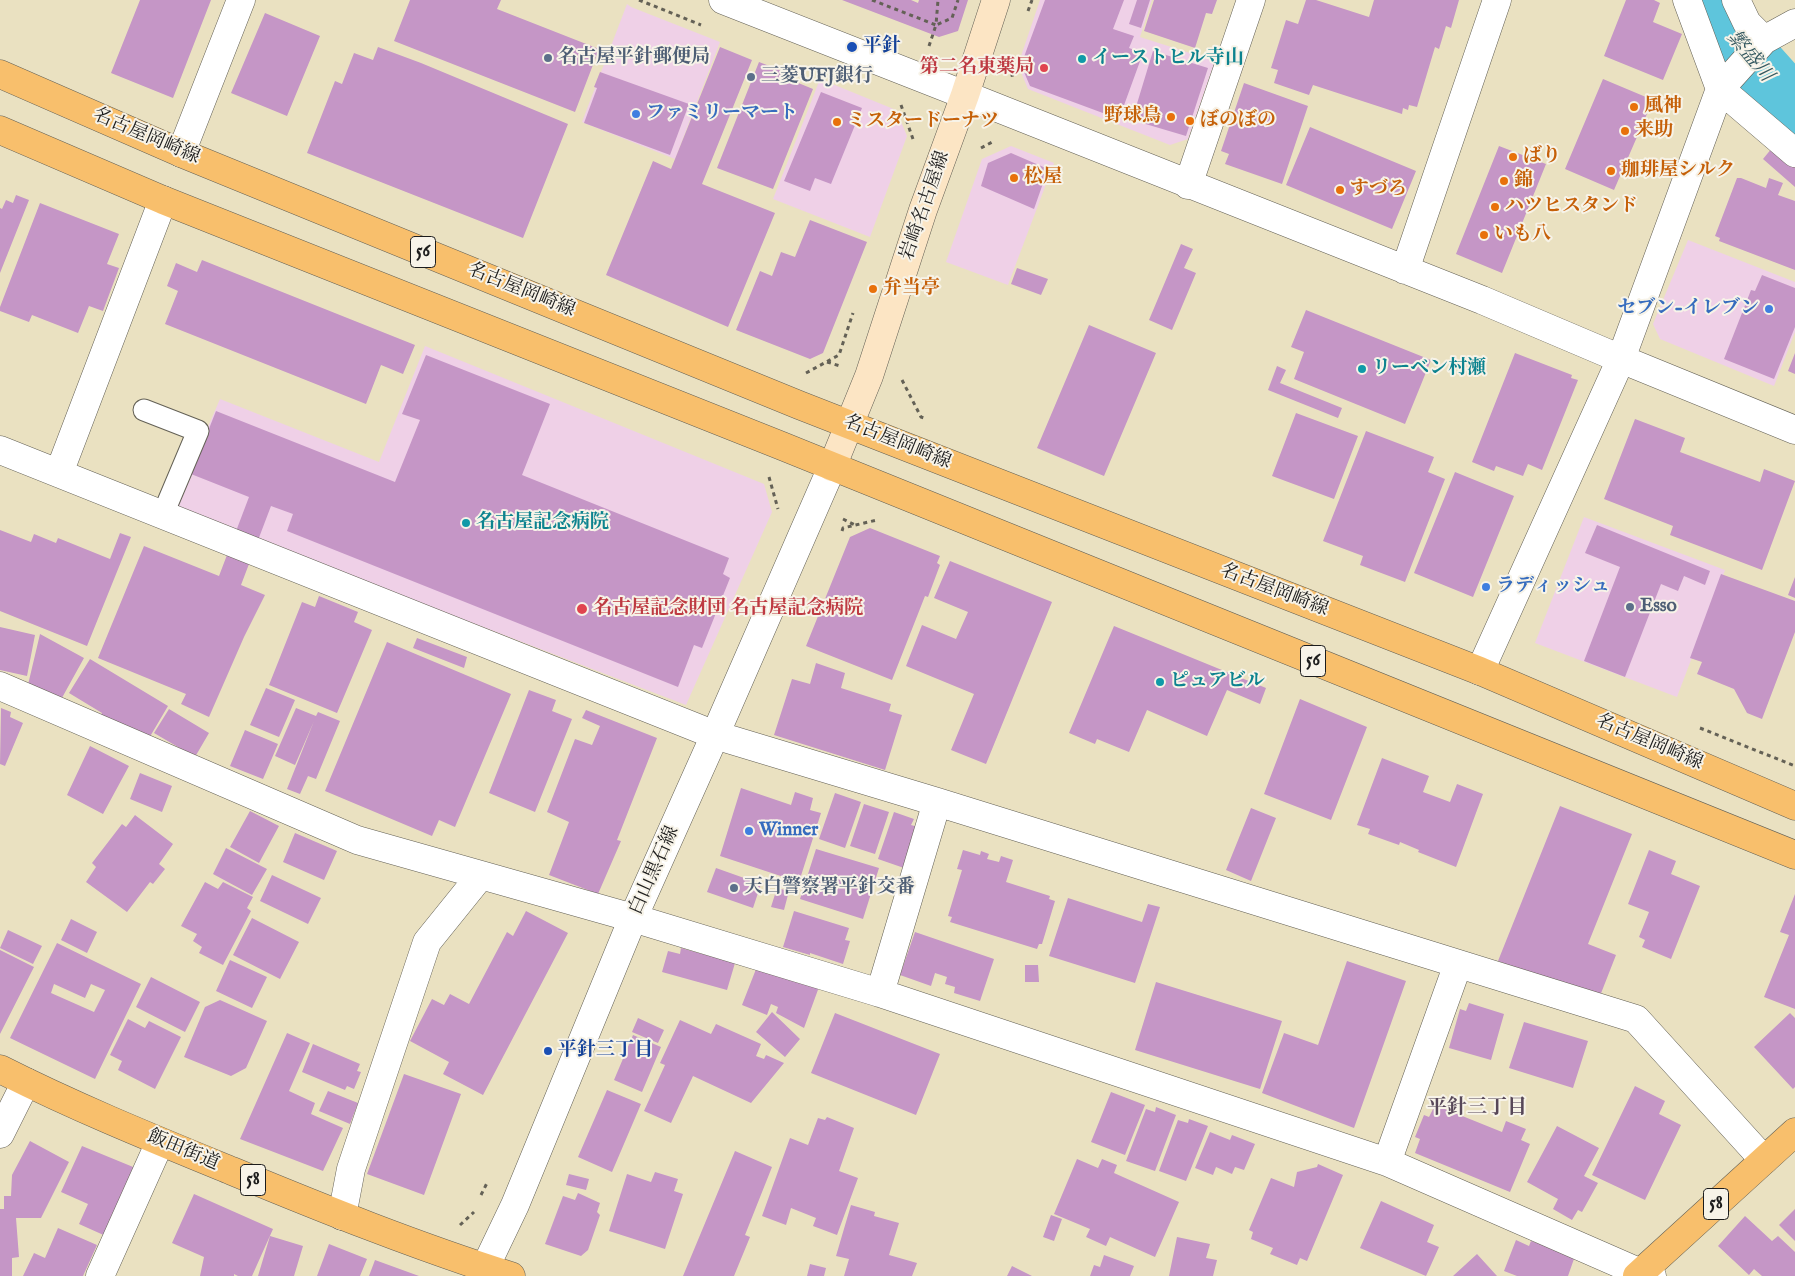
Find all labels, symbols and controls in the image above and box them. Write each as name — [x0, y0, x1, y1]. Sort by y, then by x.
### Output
water label: 繁盛川 — [1721, 26, 1777, 88]
place label: 平針 — [863, 36, 901, 58]
marker: 平針 — [845, 40, 859, 54]
place label: 名古屋平針郵便局 — [558, 47, 710, 69]
place label: イーストヒル寺山 — [1092, 48, 1244, 70]
marker: 名古屋平針郵便局 — [542, 52, 554, 64]
marker: イーストヒル寺山 — [1076, 53, 1088, 65]
place label: 第二名東薬局 — [920, 57, 1034, 79]
marker: 第二名東薬局 — [1038, 62, 1050, 74]
place label: 三菱UFJ銀行 — [761, 66, 873, 88]
marker: 三菱UFJ銀行 — [745, 71, 757, 83]
place label: 風神 — [1644, 96, 1682, 118]
marker: 風神 — [1628, 101, 1640, 113]
place label: ファミリーマート — [646, 103, 798, 125]
street label: 名古屋岡崎線 — [89, 104, 203, 170]
place label: 野球鳥 — [1104, 106, 1161, 128]
marker: ファミリーマート — [630, 108, 642, 120]
place label: ぼのぼの — [1200, 110, 1276, 132]
place label: ミスタードーナツ — [847, 111, 999, 133]
marker: 野球鳥 — [1165, 111, 1177, 123]
marker: ぼのぼの — [1184, 115, 1196, 127]
marker: ミスタードーナツ — [831, 116, 843, 128]
place label: 来助 — [1635, 120, 1673, 142]
marker: 来助 — [1619, 125, 1631, 137]
place label: ばり — [1523, 146, 1561, 168]
street label: 岩崎名古屋線 — [897, 148, 955, 264]
marker: ばり — [1507, 151, 1519, 163]
place label: 珈琲屋シルク — [1621, 160, 1735, 182]
marker: 珈琲屋シルク — [1605, 165, 1617, 177]
place label: 松屋 — [1024, 167, 1062, 189]
place label: 錦 — [1514, 170, 1533, 192]
marker: 松屋 — [1008, 172, 1020, 184]
marker: 錦 — [1498, 175, 1510, 187]
place label: すづろ — [1350, 179, 1407, 201]
marker: すづろ — [1334, 184, 1346, 196]
place label: ハツヒスタンド — [1505, 196, 1638, 218]
marker: ハツヒスタンド — [1489, 201, 1501, 213]
place label: いも八 — [1494, 224, 1551, 246]
marker: いも八 — [1478, 229, 1490, 241]
road number: 56 — [410, 236, 436, 268]
street label: 名古屋岡崎線 — [464, 259, 578, 323]
place label: 弁当亭 — [883, 278, 940, 300]
marker: 弁当亭 — [867, 283, 879, 295]
place label: セブン-イレブン — [1617, 298, 1759, 320]
marker: セブン-イレブン — [1763, 303, 1775, 315]
place label: リーベン村瀬 — [1372, 358, 1486, 380]
marker: リーベン村瀬 — [1356, 363, 1368, 375]
street label: 名古屋岡崎線 — [840, 411, 954, 475]
place label: 名古屋記念病院 — [476, 512, 609, 534]
marker: 名古屋記念病院 — [460, 517, 472, 529]
street label: 名古屋岡崎線 — [1217, 560, 1331, 622]
place label: ラディッシュ — [1496, 576, 1610, 598]
marker: ラディッシュ — [1480, 581, 1492, 593]
place label: Esso — [1640, 596, 1677, 618]
place label: 名古屋記念財団 名古屋記念病院 — [593, 598, 863, 620]
marker: Esso — [1624, 601, 1636, 613]
marker: 名古屋記念財団 名古屋記念病院 — [575, 602, 589, 616]
road number: 56 — [1300, 646, 1326, 676]
place label: ピュアビル — [1170, 671, 1265, 693]
marker: ピュアビル — [1154, 676, 1166, 688]
street label: 名古屋岡崎線 — [1592, 710, 1706, 776]
place label: Winner — [759, 820, 818, 842]
street label: 白山黒石線 — [625, 823, 685, 919]
marker: Winner — [743, 825, 755, 837]
place label: 天白警察署平針交番 — [744, 877, 915, 899]
marker: 天白警察署平針交番 — [728, 882, 740, 894]
place label: 平針三丁目 — [558, 1040, 653, 1062]
marker: 平針三丁目 — [542, 1045, 554, 1057]
district label: 平針三丁目 — [1427, 1097, 1527, 1121]
street label: 飯田街道 — [144, 1126, 222, 1176]
road number: 58 — [240, 1164, 266, 1196]
road number: 58 — [1704, 1188, 1728, 1220]

